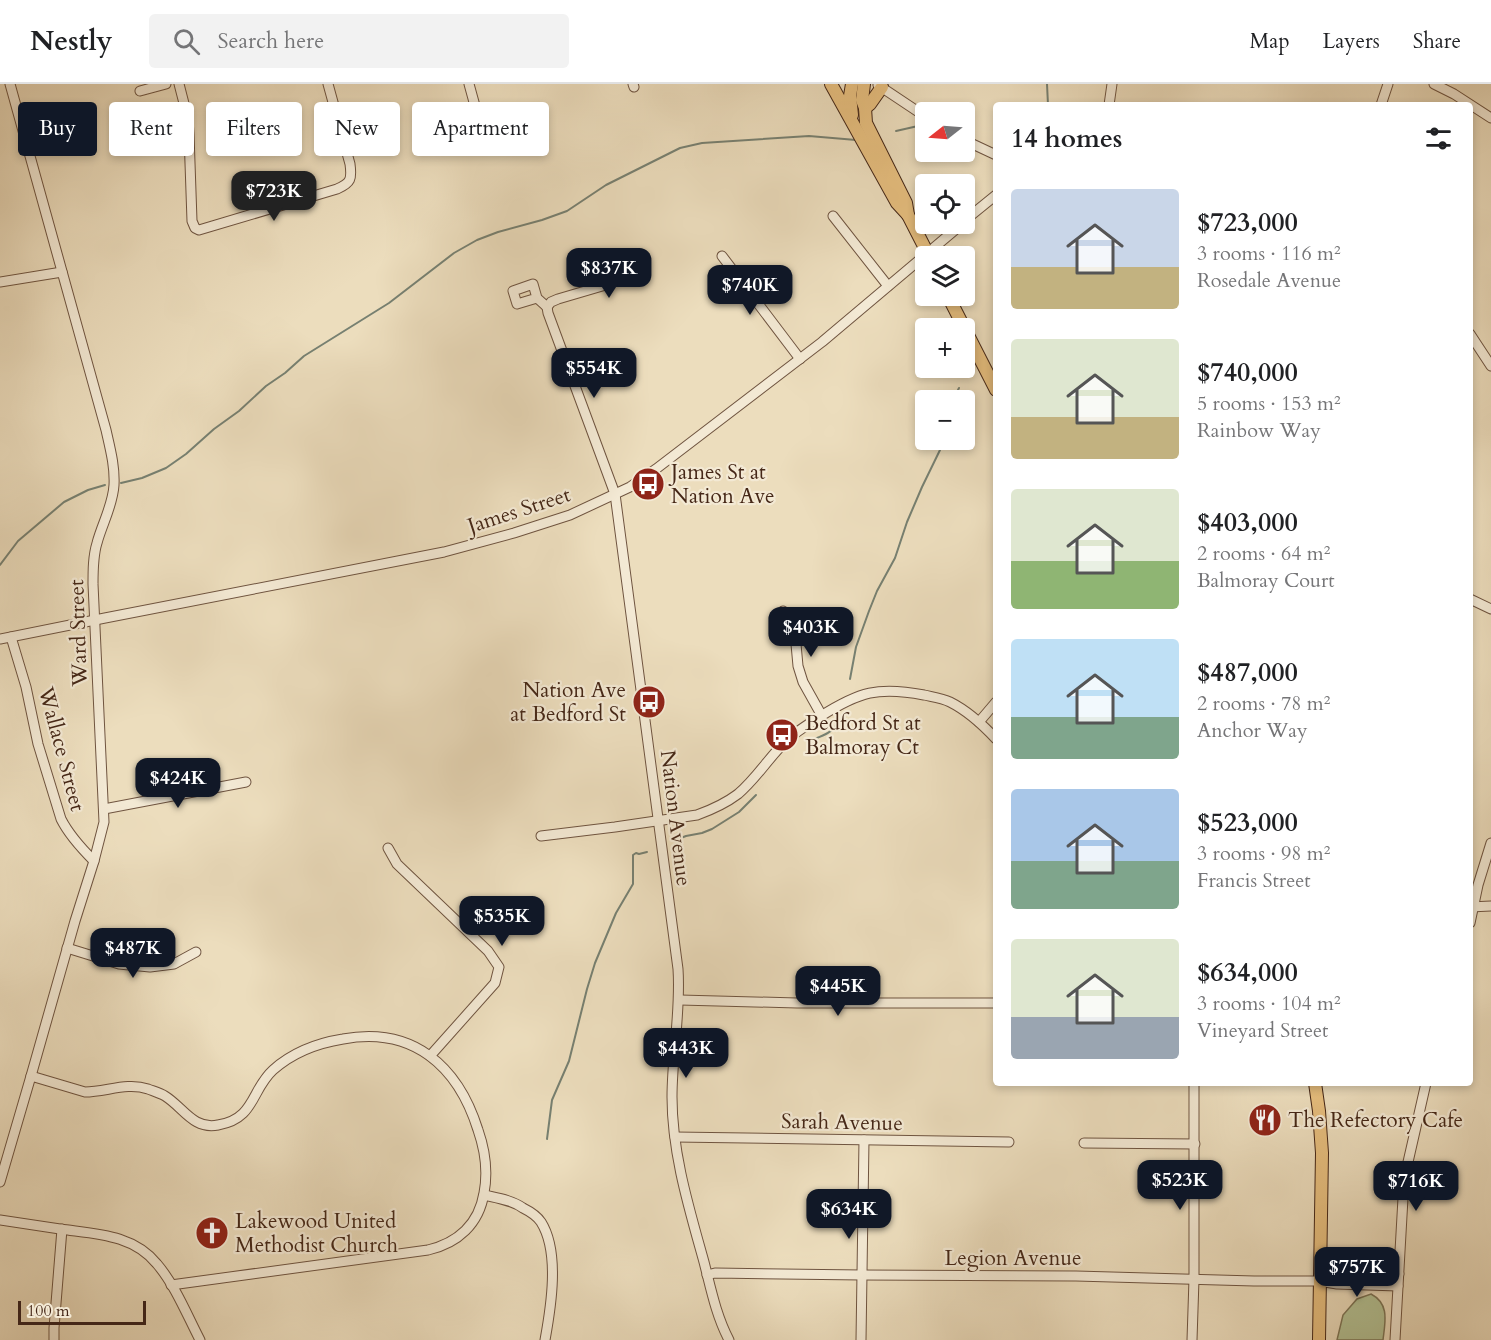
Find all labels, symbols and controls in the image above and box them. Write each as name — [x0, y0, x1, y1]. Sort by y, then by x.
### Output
search box — [149, 14, 569, 68]
text: Nestly — [30, 22, 113, 60]
icon: search — [170, 25, 203, 58]
text: Search here — [218, 26, 324, 56]
text: Map — [1250, 27, 1290, 56]
text: Layers — [1323, 27, 1380, 56]
text: Share — [1413, 27, 1461, 56]
chip: Buy — [18, 102, 97, 156]
chip: Rent — [109, 102, 194, 156]
chip: Filters — [206, 102, 302, 156]
chip: New — [314, 102, 400, 156]
chip: Apartment — [412, 102, 549, 156]
north arrow — [915, 102, 975, 162]
map controls — [915, 102, 975, 450]
text: 14 homes — [1011, 121, 1122, 156]
icon: filters — [1422, 122, 1455, 155]
pin: $723K — [232, 171, 316, 222]
button: locate — [915, 174, 975, 234]
text: $723K — [245, 177, 303, 204]
text: $723,000 — [1197, 205, 1298, 240]
icon: home — [1059, 213, 1131, 285]
text: 3 rooms · 116 m² — [1197, 240, 1341, 267]
button: layers — [915, 246, 975, 306]
pin: $837K — [567, 248, 651, 299]
text: $837K — [580, 254, 638, 281]
pin: $740K — [708, 265, 792, 316]
text: Rosedale Avenue — [1197, 267, 1341, 294]
text: $740K — [721, 271, 779, 298]
button: + — [915, 318, 975, 378]
pin: $554K — [552, 348, 636, 399]
text: $554K — [565, 354, 623, 381]
text: $740,000 — [1197, 355, 1298, 390]
icon: home — [1059, 363, 1131, 435]
button: − — [915, 390, 975, 450]
text: 5 rooms · 153 m² — [1197, 390, 1341, 417]
text: Rainbow Way — [1197, 417, 1321, 444]
place label: James St at Nation Ave — [668, 458, 775, 511]
bus stop icon: James St at Nation Ave — [630, 466, 666, 502]
street label: James Street — [461, 480, 575, 542]
text: $403,000 — [1197, 505, 1298, 540]
icon: home — [1059, 513, 1131, 585]
text: 2 rooms · 64 m² — [1197, 540, 1330, 567]
text: Balmoray Court — [1197, 567, 1335, 594]
street label: Ward Street — [62, 579, 95, 688]
pin: $403K — [769, 607, 853, 658]
text: $403K — [782, 613, 840, 640]
text: $487,000 — [1197, 655, 1298, 690]
icon: home — [1059, 663, 1131, 735]
place label: Nation Ave at Bedford St — [510, 676, 626, 729]
street label: Wallace Street — [31, 683, 92, 815]
bus stop icon: Nation Ave at Bedford St — [631, 684, 667, 720]
text: 2 rooms · 78 m² — [1197, 690, 1330, 717]
place label: Bedford St at Balmoray Ct — [805, 709, 921, 762]
bus stop icon: Bedford St at Balmoray Ct — [764, 717, 800, 753]
text: Anchor Way — [1197, 717, 1307, 744]
street label: Nation Avenue — [653, 749, 698, 888]
pin: $424K — [136, 758, 220, 809]
text: $424K — [149, 764, 207, 791]
text: $523,000 — [1197, 805, 1298, 840]
icon: home — [1059, 813, 1131, 885]
text: 3 rooms · 98 m² — [1197, 840, 1330, 867]
text: Francis Street — [1197, 867, 1311, 894]
pin: $535K — [460, 896, 544, 947]
text: $535K — [473, 902, 531, 929]
pin: $487K — [91, 928, 175, 979]
text: $487K — [104, 934, 162, 961]
text: $634,000 — [1197, 955, 1298, 990]
icon: home — [1059, 963, 1131, 1035]
pin: $445K — [796, 966, 880, 1017]
text: $445K — [809, 972, 867, 999]
text: 3 rooms · 104 m² — [1197, 990, 1341, 1017]
text: Vineyard Street — [1197, 1017, 1328, 1044]
pin: $443K — [644, 1028, 728, 1079]
text: $443K — [657, 1034, 715, 1061]
restaurant icon: The Refectory Cafe — [1247, 1102, 1283, 1138]
place label: The Refectory Cafe — [1288, 1106, 1463, 1135]
street label: Sarah Avenue — [781, 1107, 903, 1138]
pin: $523K — [1138, 1160, 1222, 1211]
pin: $716K — [1374, 1161, 1458, 1212]
text: $523K — [1151, 1166, 1209, 1193]
text: $716K — [1387, 1167, 1445, 1194]
pin: $634K — [807, 1189, 891, 1240]
text: $634K — [820, 1195, 878, 1222]
place label: Lakewood United Methodist Church — [235, 1207, 399, 1260]
church icon: Lakewood United Methodist Church — [194, 1215, 230, 1251]
street label: Legion Avenue — [945, 1244, 1081, 1273]
pin: $757K — [1315, 1247, 1399, 1298]
text: $757K — [1328, 1253, 1386, 1280]
scale bar — [18, 1298, 146, 1326]
text: 100 m — [27, 1300, 69, 1322]

